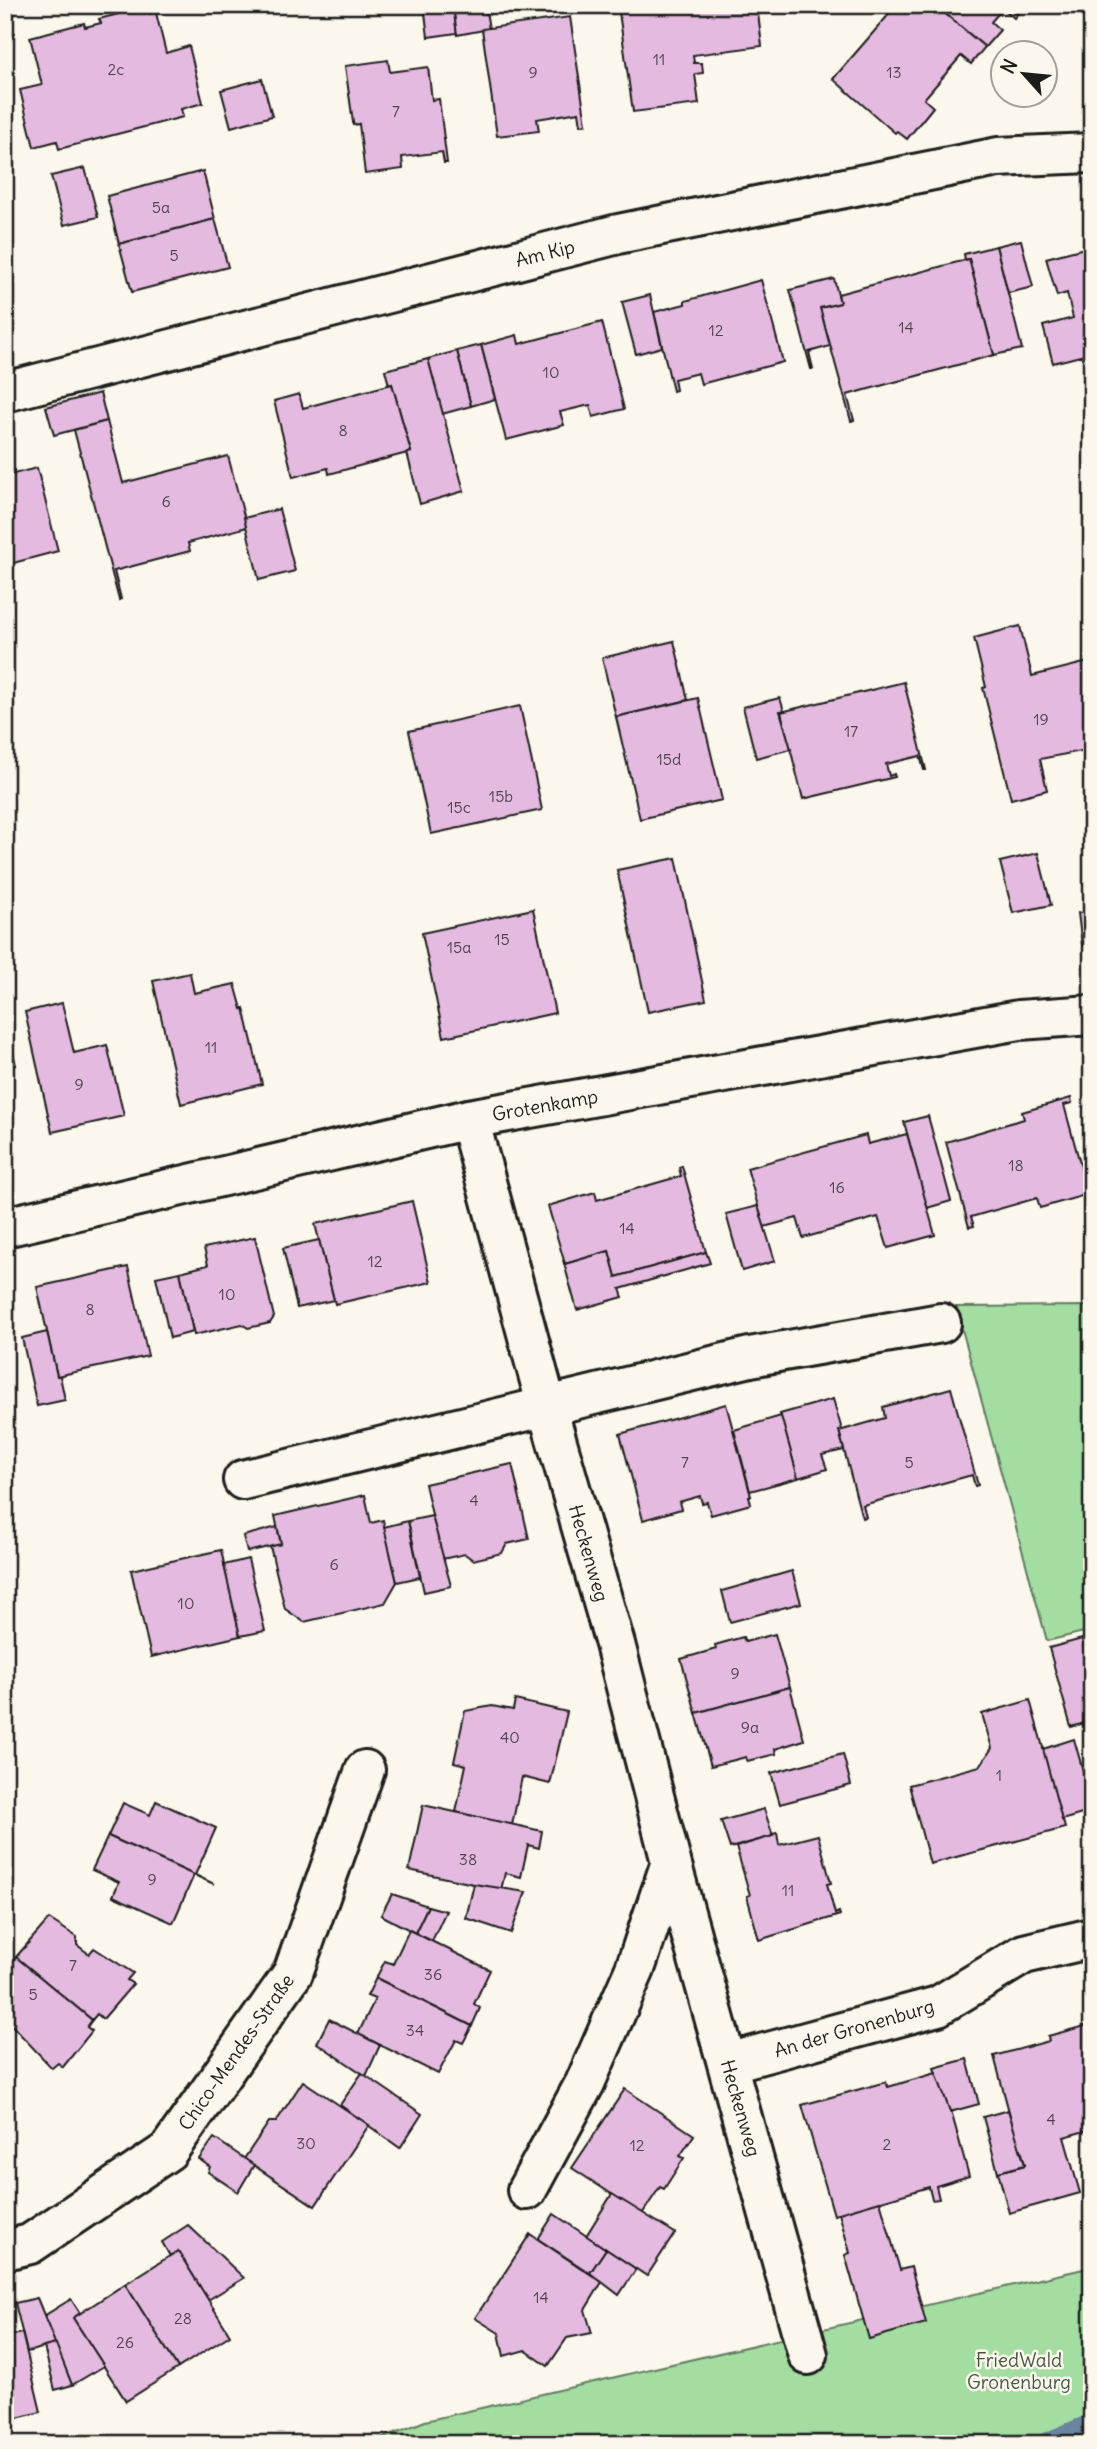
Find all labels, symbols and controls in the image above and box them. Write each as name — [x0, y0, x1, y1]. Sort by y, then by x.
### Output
north arrow — [988, 38, 1058, 108]
house number: 11 — [653, 49, 665, 69]
text: N — [995, 55, 1023, 78]
house number: 2c — [108, 59, 124, 79]
house number: 9 — [528, 62, 538, 82]
house number: 13 — [886, 62, 902, 82]
house number: 7 — [392, 101, 400, 121]
house number: 5a — [152, 197, 170, 217]
street label: Am Kip — [513, 234, 577, 272]
house number: 5 — [169, 245, 179, 265]
house number: 14 — [898, 317, 914, 337]
house number: 12 — [708, 320, 724, 340]
house number: 10 — [543, 362, 559, 382]
house number: 8 — [338, 420, 348, 440]
house number: 6 — [161, 491, 171, 511]
house number: 19 — [1033, 709, 1049, 729]
house number: 17 — [844, 721, 858, 741]
house number: 15d — [657, 749, 681, 769]
house number: 15b — [489, 786, 513, 806]
house number: 15c — [447, 797, 471, 817]
house number: 15 — [494, 929, 510, 949]
house number: 15a — [447, 937, 471, 957]
house number: 11 — [205, 1037, 217, 1057]
house number: 9 — [74, 1074, 84, 1094]
street label: Grotenkamp — [490, 1084, 600, 1126]
house number: 18 — [1008, 1155, 1024, 1175]
house number: 16 — [829, 1177, 845, 1197]
house number: 14 — [619, 1218, 635, 1238]
house number: 12 — [367, 1251, 383, 1271]
house number: 10 — [219, 1284, 235, 1304]
house number: 8 — [85, 1299, 95, 1319]
house number: 7 — [681, 1452, 689, 1472]
house number: 5 — [904, 1452, 914, 1472]
house number: 4 — [469, 1490, 479, 1510]
street label: Heckenweg — [564, 1502, 614, 1604]
house number: 6 — [329, 1554, 339, 1574]
house number: 10 — [178, 1593, 194, 1613]
house number: 9 — [730, 1663, 740, 1683]
house number: 9a — [741, 1717, 759, 1737]
house number: 40 — [500, 1727, 520, 1747]
house number: 1 — [996, 1765, 1002, 1785]
house number: 38 — [459, 1849, 477, 1869]
house number: 9 — [147, 1869, 157, 1889]
house number: 11 — [782, 1880, 794, 1900]
house number: 7 — [69, 1955, 77, 1975]
house number: 36 — [424, 1964, 442, 1984]
street label: Chico-Mendes-Straße — [173, 1969, 299, 2135]
house number: 5 — [28, 1984, 38, 2004]
street label: An der Gronenburg — [771, 1994, 937, 2062]
house number: 34 — [406, 2020, 424, 2040]
street label: Heckenweg — [716, 2057, 766, 2159]
house number: 4 — [1046, 2109, 1056, 2129]
house number: 30 — [296, 2133, 316, 2153]
house number: 2 — [883, 2134, 892, 2154]
house number: 12 — [629, 2135, 645, 2155]
house number: 14 — [533, 2287, 549, 2307]
house number: 28 — [174, 2308, 192, 2328]
house number: 26 — [116, 2332, 134, 2352]
park label: FriedWald Gronenburg — [967, 2348, 1071, 2394]

